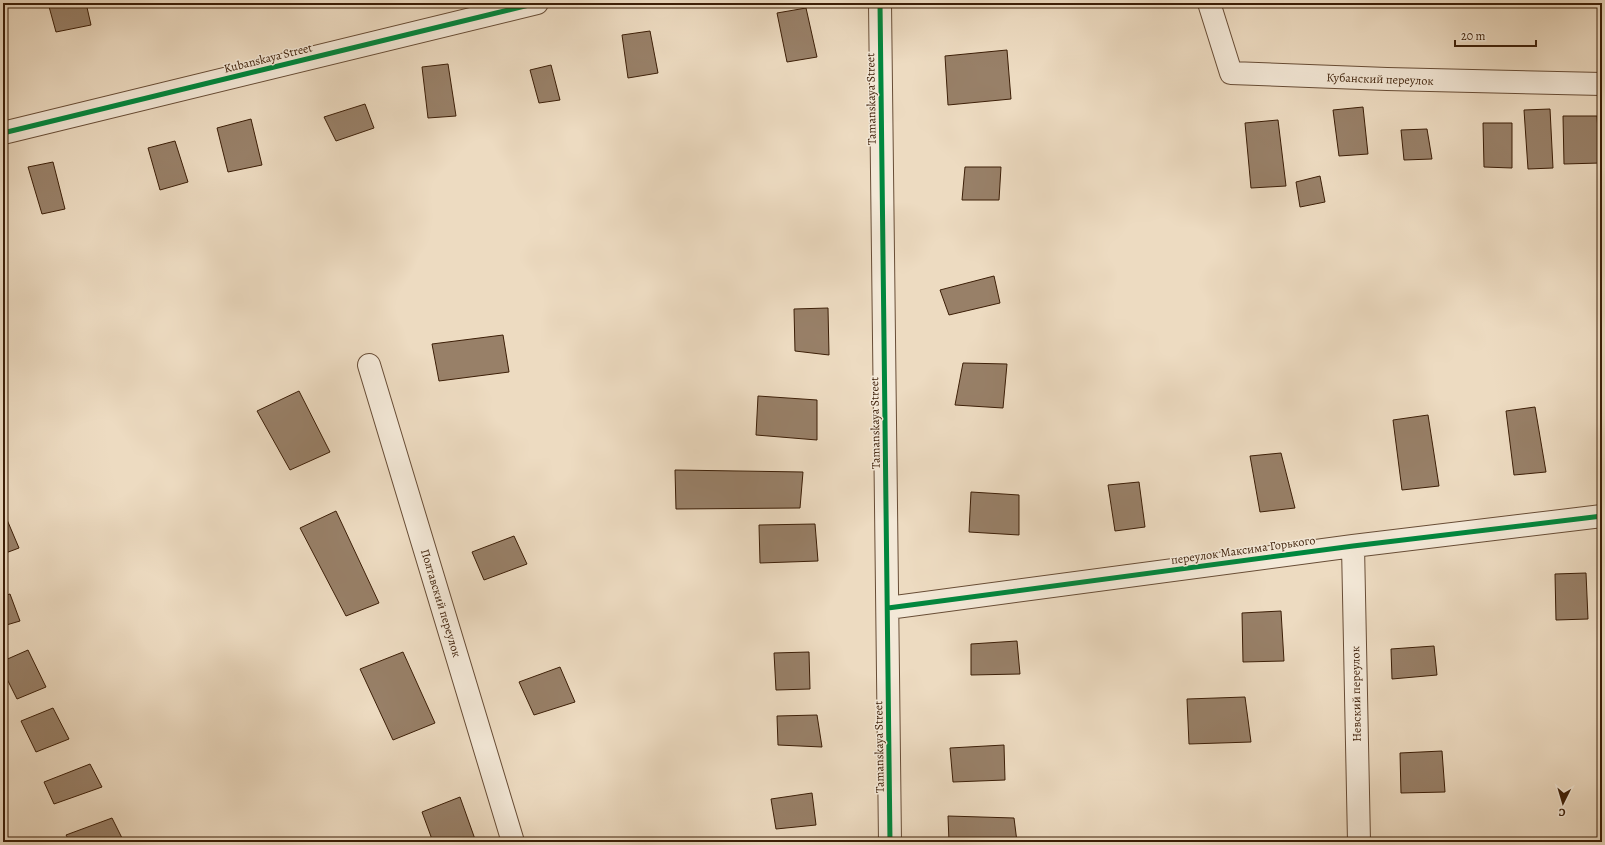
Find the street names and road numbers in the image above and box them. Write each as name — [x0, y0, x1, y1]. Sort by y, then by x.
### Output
street label: Kubanskaya Street — [222, 39, 314, 77]
street label: Tamanskaya Street — [862, 53, 880, 145]
street label: Кубанский переулок — [1326, 69, 1434, 89]
street label: Tamanskaya Street — [866, 377, 884, 469]
street label: переулок Максима Горького — [1170, 532, 1316, 568]
street label: Полтавский переулок — [417, 547, 465, 659]
street label: Невский переулок — [1347, 646, 1365, 742]
street label: Tamanskaya Street — [870, 701, 888, 793]

